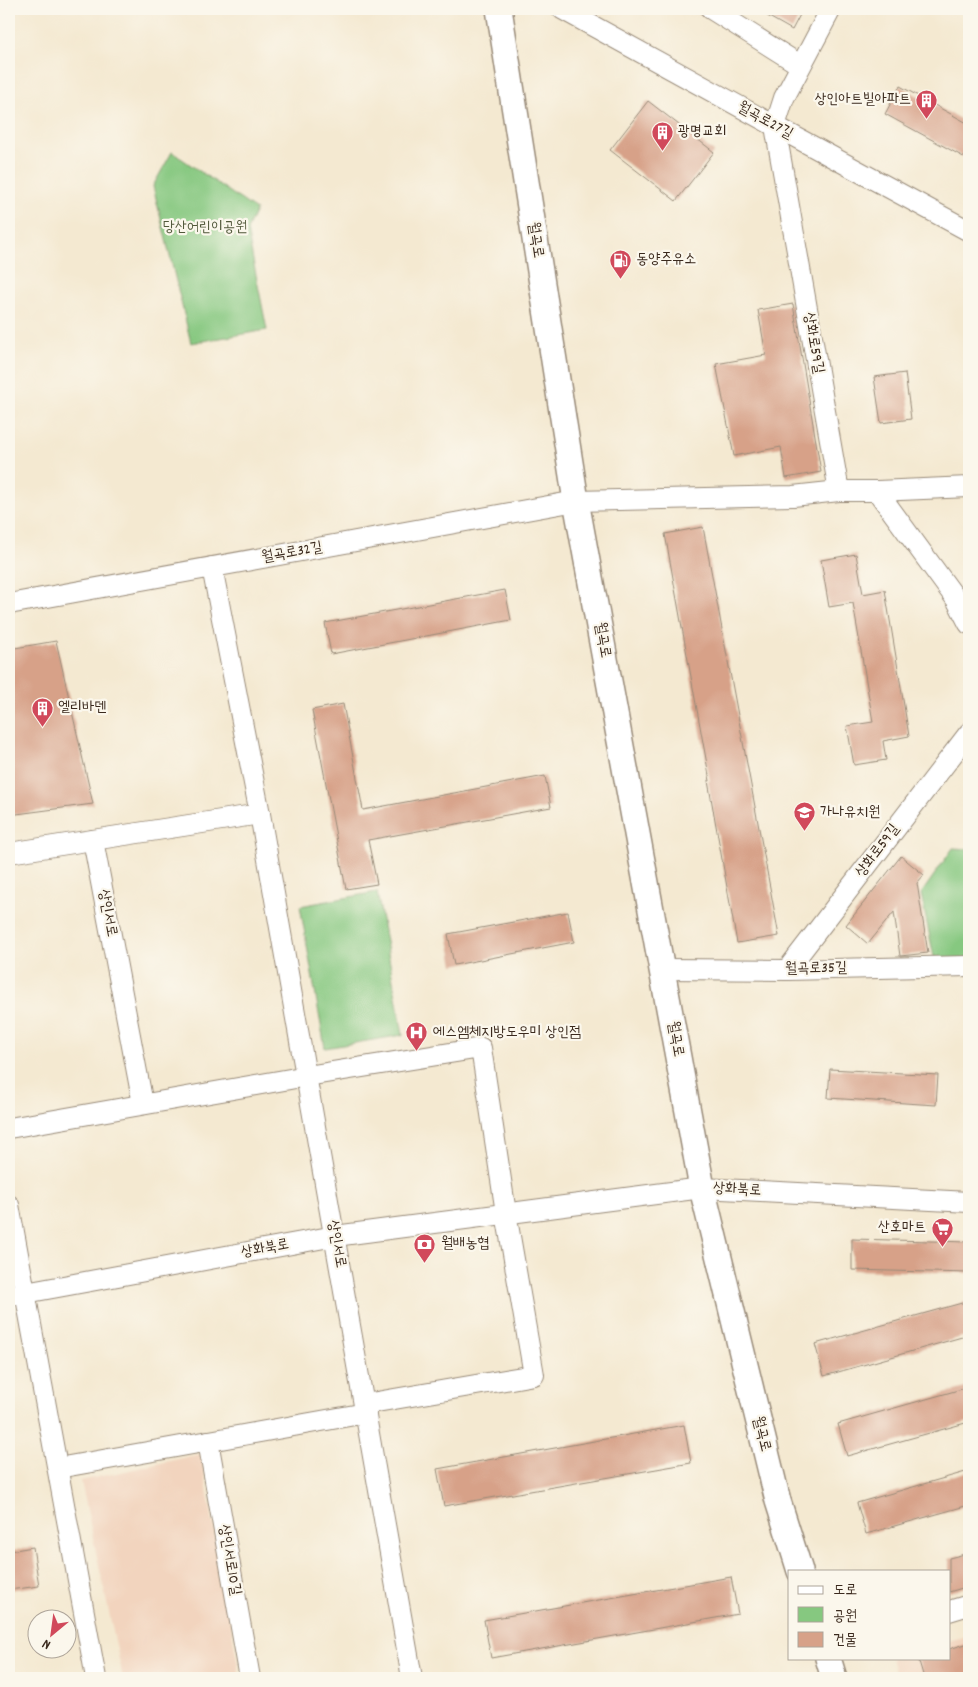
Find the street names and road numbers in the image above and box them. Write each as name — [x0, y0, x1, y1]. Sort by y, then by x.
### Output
street label: 월곡로27길 — [733, 97, 797, 145]
street label: 월곡로 — [521, 220, 549, 260]
street label: 상화로59길 — [797, 311, 829, 375]
street label: 월곡로32길 — [260, 537, 324, 569]
street label: 월곡로 — [588, 620, 616, 660]
street label: 상화로59길 — [851, 820, 905, 882]
street label: 상인서로 — [92, 887, 122, 939]
street label: 월곡로35길 — [785, 957, 847, 981]
street label: 월곡로 — [661, 1019, 689, 1059]
street label: 상화북로 — [712, 1178, 762, 1202]
street label: 상인서로 — [321, 1218, 351, 1270]
street label: 상화북로 — [239, 1234, 291, 1264]
street label: 월곡로 — [746, 1414, 776, 1454]
street label: 상인서로10길 — [212, 1523, 246, 1597]

